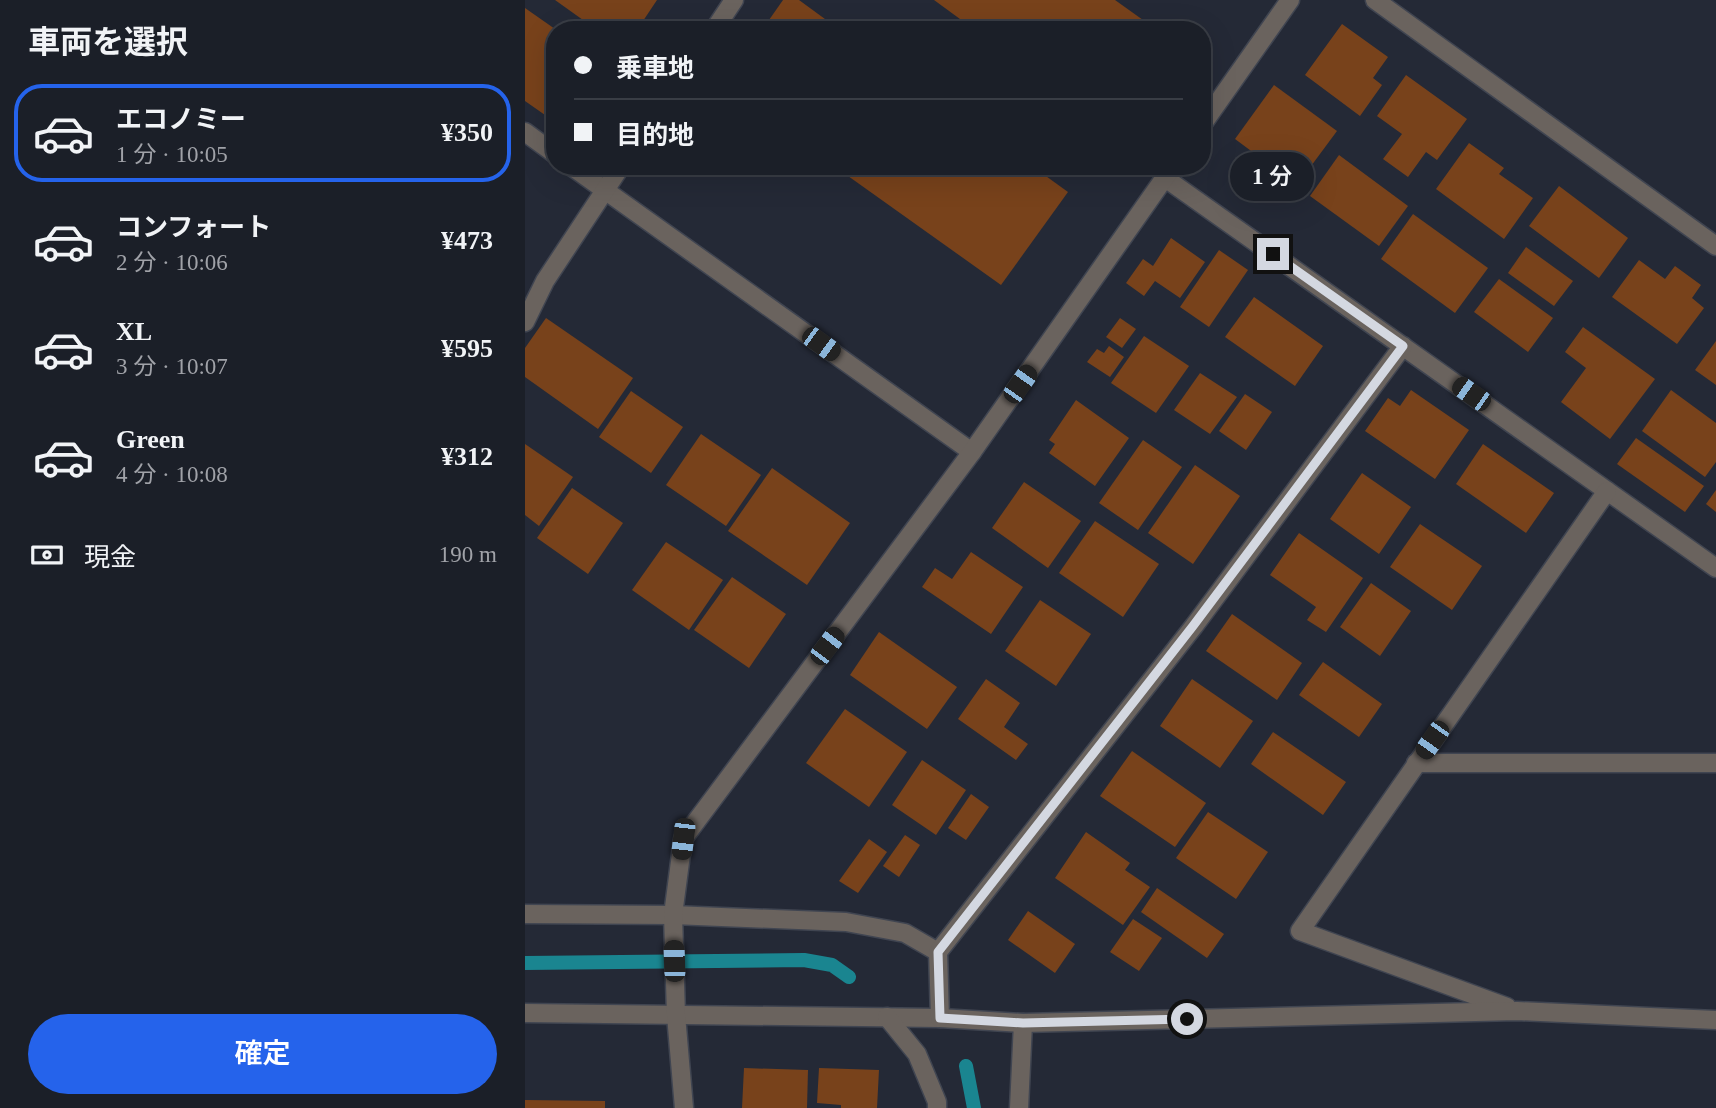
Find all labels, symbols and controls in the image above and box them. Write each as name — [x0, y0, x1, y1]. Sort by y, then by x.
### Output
text: 車両を選択 — [28, 24, 188, 60]
text: 乗車地 — [616, 54, 694, 83]
icon: car — [32, 102, 95, 165]
text: エコノミー — [116, 105, 246, 134]
text: ¥350 — [441, 118, 493, 147]
text: 目的地 — [616, 121, 694, 150]
text: 1 分 · 10:05 — [116, 142, 228, 167]
callout: 1 分 — [1231, 152, 1315, 202]
text: 1 分 — [1252, 164, 1292, 189]
icon: car — [32, 210, 95, 273]
text: コンフォート — [116, 213, 271, 242]
text: ¥473 — [441, 226, 493, 255]
route end — [1257, 238, 1289, 270]
text: 2 分 · 10:06 — [116, 250, 228, 275]
text: XL — [116, 317, 152, 346]
icon: car — [32, 318, 95, 381]
car — [798, 323, 845, 365]
text: ¥595 — [441, 334, 493, 363]
text: 3 分 · 10:07 — [116, 354, 228, 379]
car — [1000, 361, 1041, 407]
car — [1448, 373, 1495, 415]
text: Green — [116, 425, 185, 454]
icon: car — [32, 426, 95, 489]
text: ¥312 — [441, 442, 493, 471]
text: 4 分 · 10:08 — [116, 462, 228, 487]
icon: cash — [28, 536, 66, 574]
text: 190 m — [439, 542, 497, 567]
text: 現金 — [84, 543, 136, 572]
car — [806, 623, 849, 669]
car — [1412, 717, 1453, 763]
car — [671, 817, 696, 861]
car — [663, 940, 686, 982]
route start — [1171, 1003, 1203, 1035]
button: 確定 — [28, 1014, 497, 1094]

